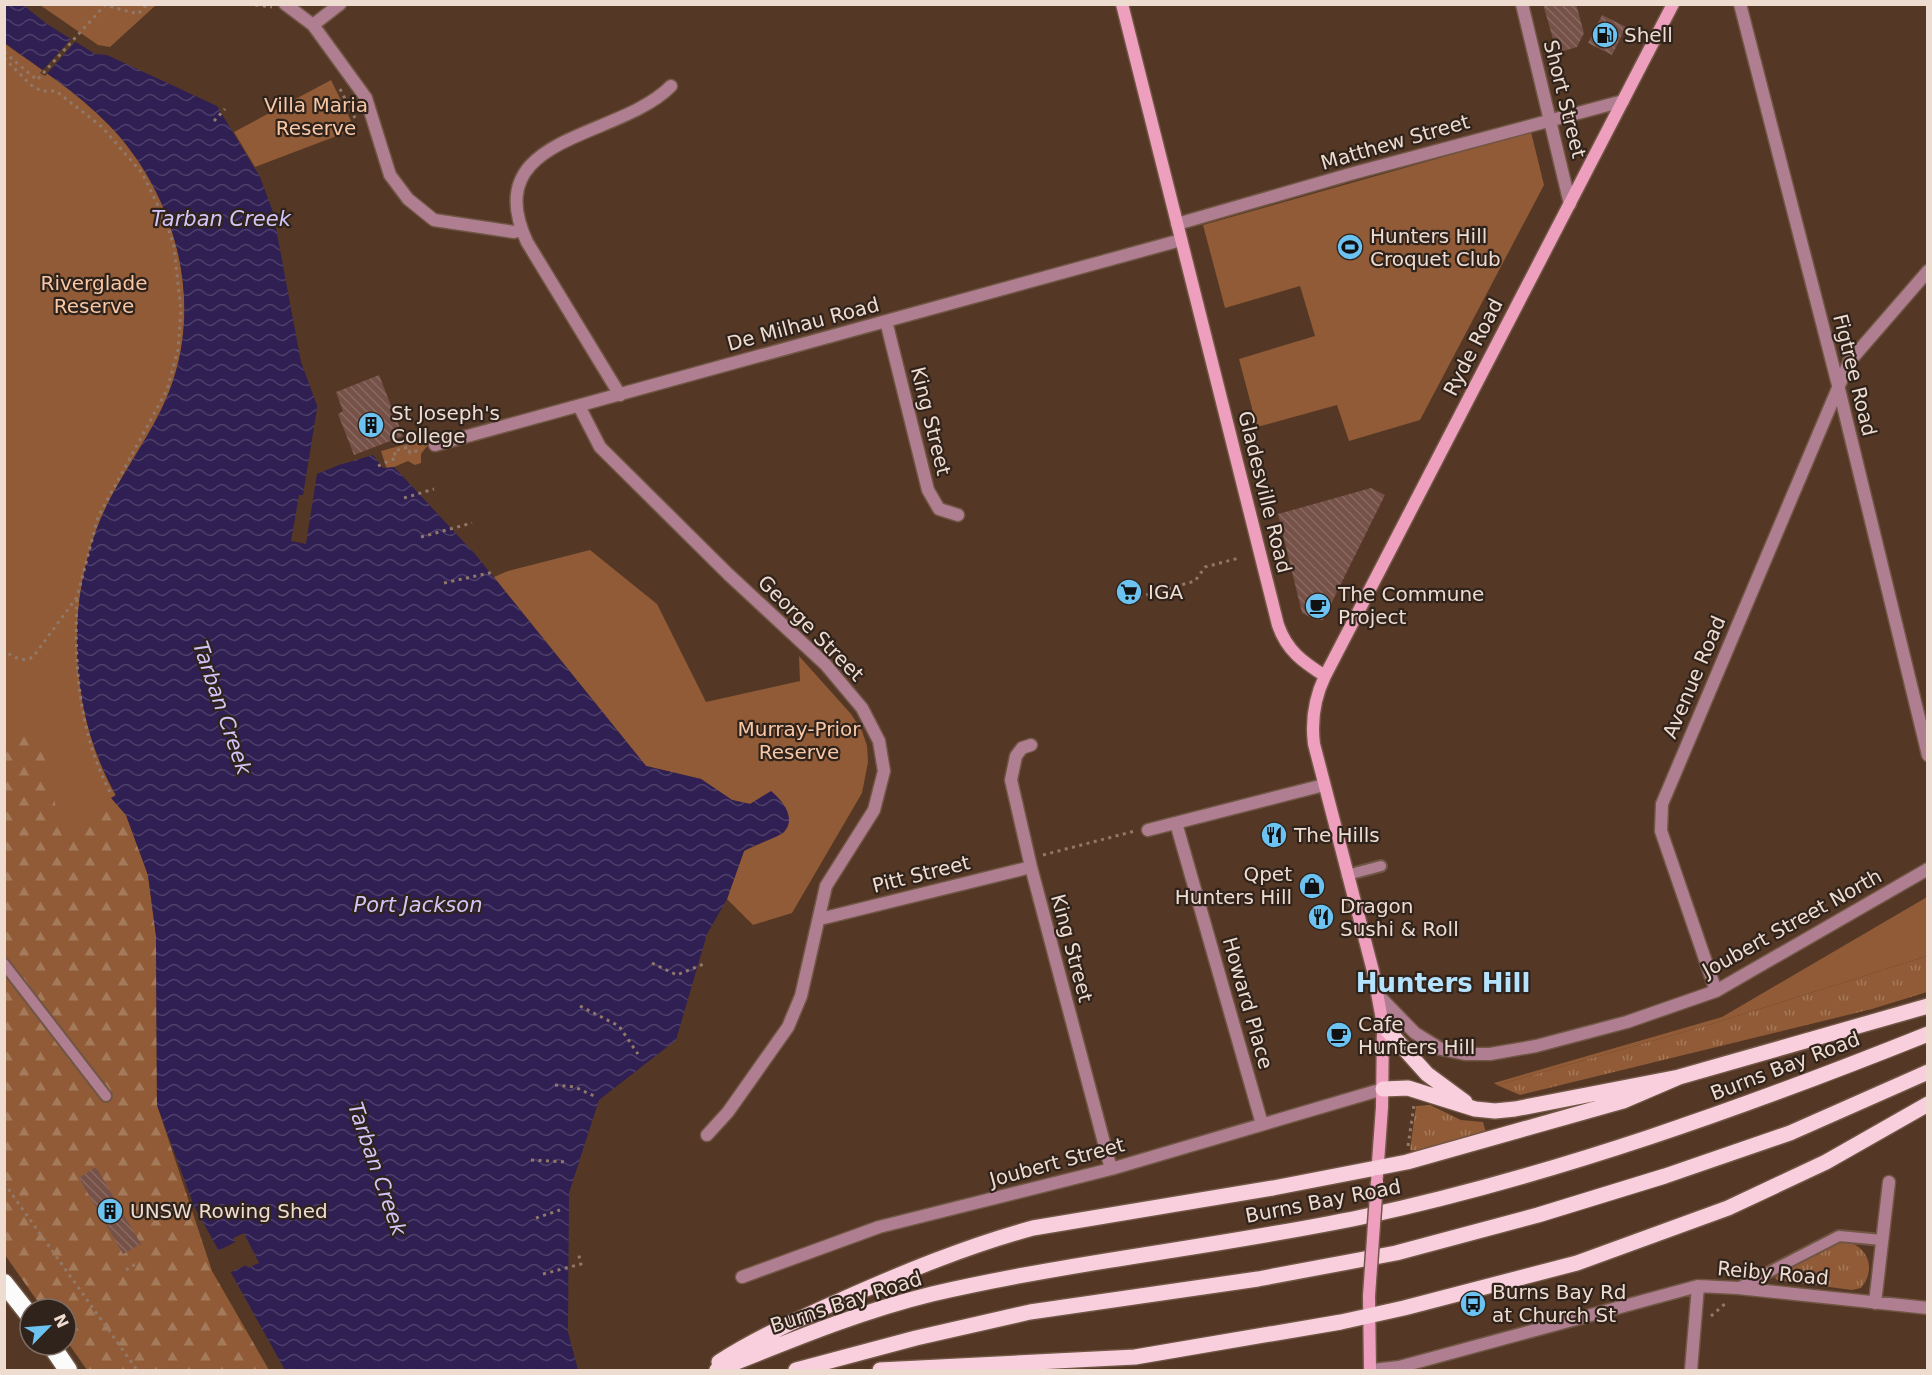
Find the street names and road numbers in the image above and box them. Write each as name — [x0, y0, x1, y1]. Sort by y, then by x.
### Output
street label: Short Street — [1539, 37, 1591, 161]
street label: Matthew Street — [1318, 109, 1472, 175]
street label: De Milhau Road — [724, 292, 882, 356]
street label: Ryde Road — [1438, 294, 1508, 400]
street label: Figtree Road — [1828, 311, 1882, 439]
street label: King Street — [906, 364, 956, 478]
street label: Gladesville Road — [1233, 409, 1297, 575]
street label: George Street — [753, 570, 869, 686]
street label: Avenue Road — [1657, 612, 1731, 742]
street label: Pitt Street — [870, 850, 973, 898]
street label: Joubert Street North — [1696, 864, 1886, 983]
street label: King Street — [1046, 891, 1098, 1005]
street label: Howard Place — [1218, 934, 1278, 1072]
street label: Burns Bay Road — [1707, 1026, 1863, 1106]
street label: Joubert Street — [985, 1132, 1127, 1192]
street label: Burns Bay Road — [1243, 1174, 1403, 1228]
street label: Reiby Road — [1716, 1256, 1830, 1290]
street label: Burns Bay Road — [767, 1266, 925, 1338]

